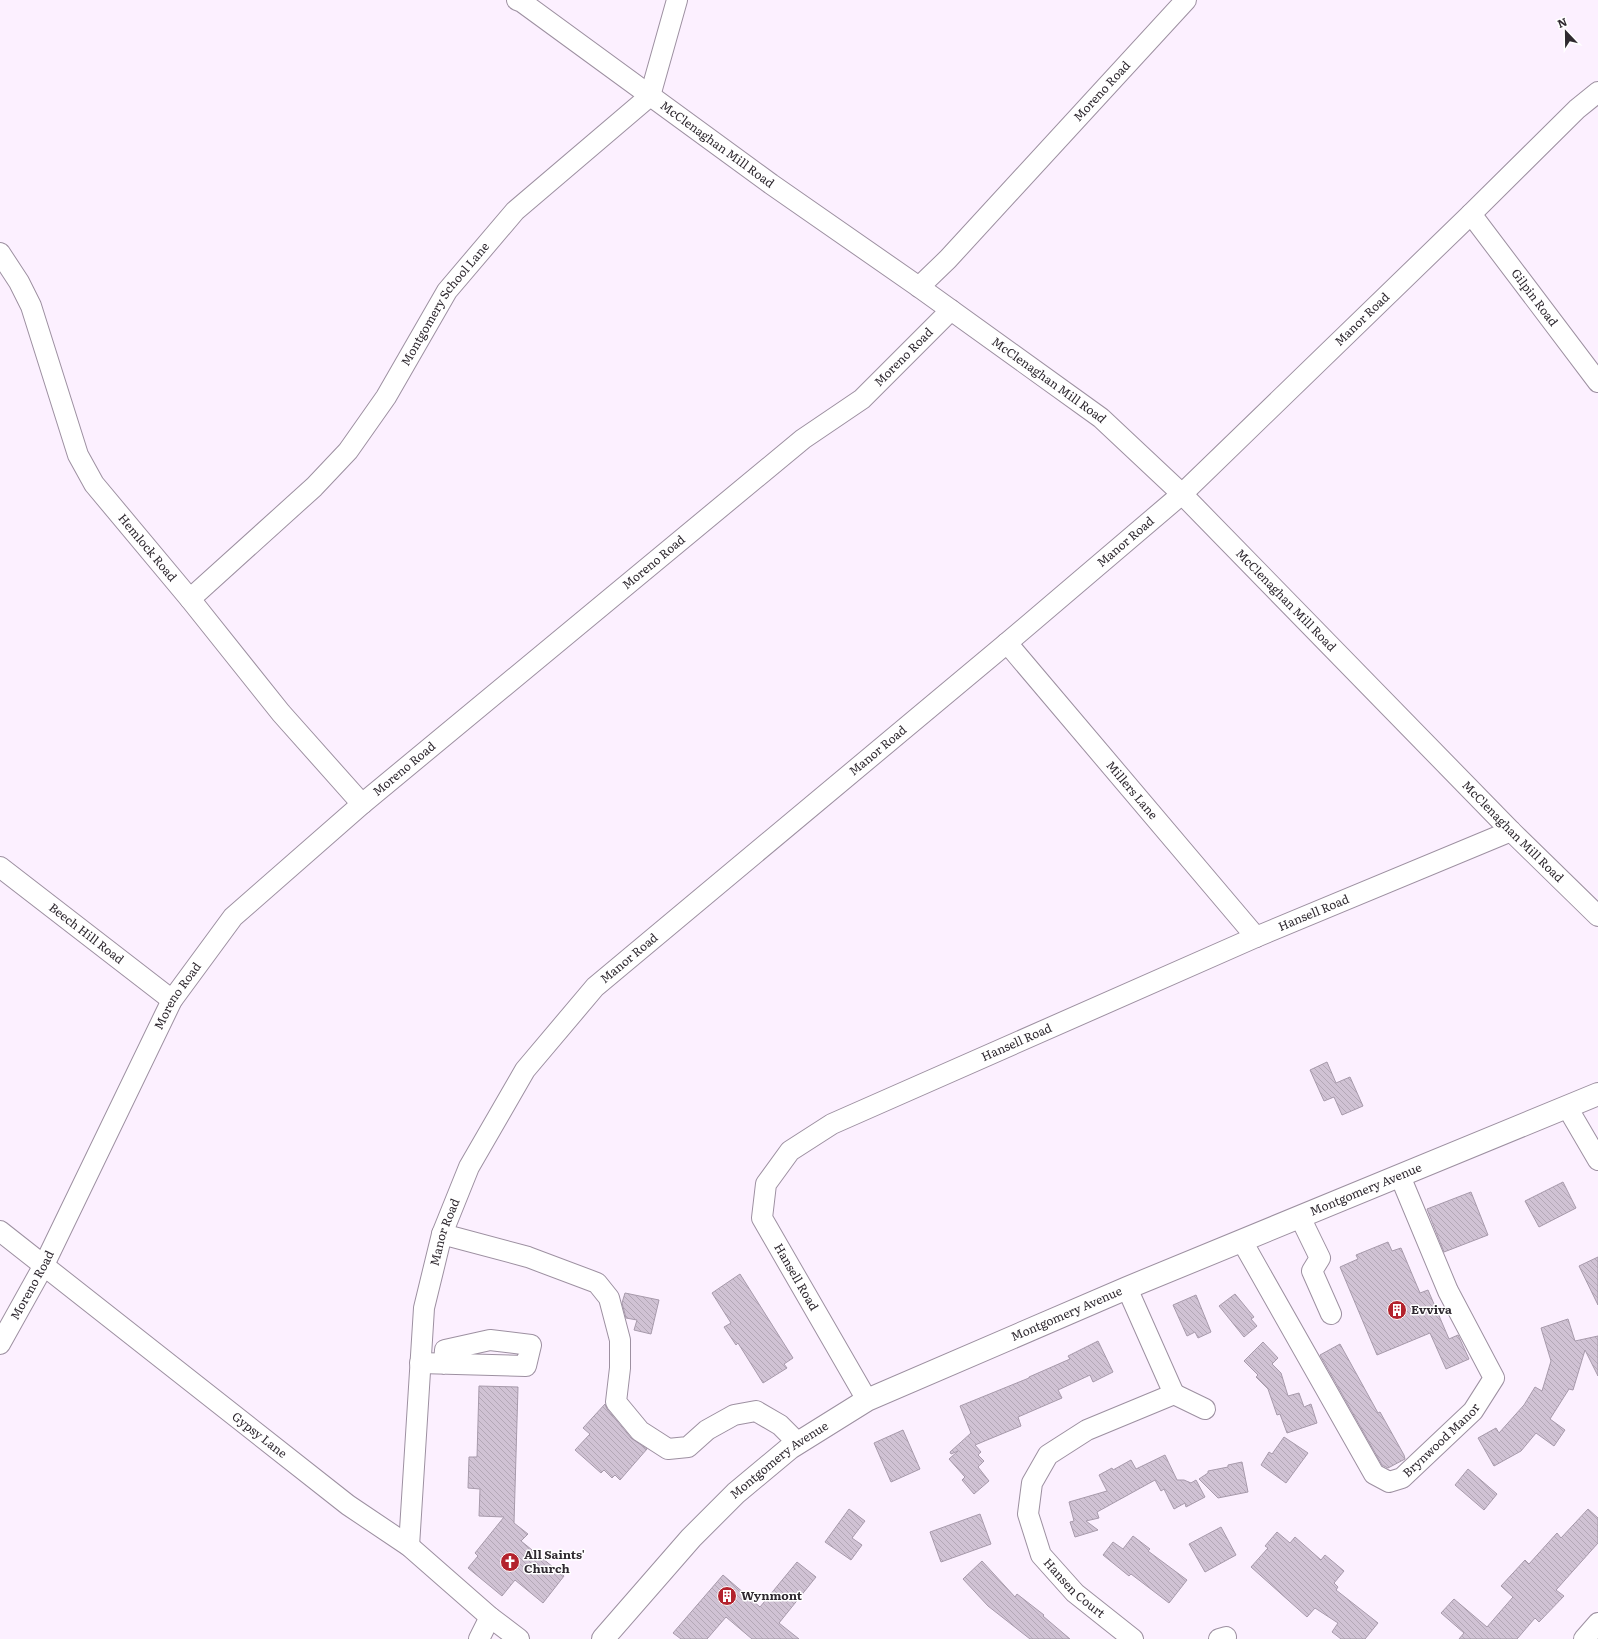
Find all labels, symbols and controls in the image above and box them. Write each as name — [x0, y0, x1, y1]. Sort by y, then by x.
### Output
north arrow — [1546, 12, 1586, 52]
text: N — [1555, 13, 1569, 31]
street label: Moreno Road — [1069, 56, 1134, 125]
street label: McClenaghan Mill Road — [657, 96, 779, 192]
street label: Montgomery School Lane — [396, 238, 493, 369]
street label: Gilpin Road — [1507, 265, 1563, 330]
street label: Manor Road — [1330, 287, 1393, 350]
street label: Moreno Road — [869, 323, 937, 390]
street label: McClenaghan Mill Road — [988, 332, 1111, 427]
street label: Hemlock Road — [114, 509, 182, 585]
street label: Manor Road — [1092, 511, 1158, 571]
street label: Moreno Road — [618, 530, 689, 593]
street label: McClenaghan Mill Road — [1232, 544, 1341, 655]
street label: Manor Road — [845, 720, 910, 779]
street label: Moreno Road — [368, 736, 439, 800]
street label: Millers Lane — [1102, 756, 1163, 823]
street label: McClenaghan Mill Road — [1458, 776, 1569, 886]
street label: Hansell Road — [1275, 889, 1352, 935]
street label: Beech Hill Road — [46, 898, 129, 968]
street label: Manor Road — [596, 928, 662, 987]
street label: Moreno Road — [149, 958, 205, 1032]
street label: Hansell Road — [978, 1018, 1055, 1065]
street label: Montgomery Avenue — [1307, 1158, 1424, 1220]
street label: Manor Road — [425, 1195, 464, 1268]
street label: Hansell Road — [770, 1239, 824, 1314]
street label: Moreno Road — [5, 1247, 58, 1323]
street label: Montgomery Avenue — [1008, 1281, 1125, 1345]
building icon: Evviva — [1386, 1299, 1408, 1321]
place label: Evviva — [1411, 1300, 1452, 1318]
street label: Brynwood Manor — [1398, 1399, 1484, 1481]
street label: Gypsy Lane — [228, 1407, 291, 1462]
street label: Montgomery Avenue — [726, 1416, 831, 1503]
place label: All Saints' Church — [524, 1545, 585, 1577]
church icon: All Saints' Church — [499, 1551, 521, 1573]
street label: Hansen Court — [1040, 1554, 1109, 1622]
building icon: Wynmont — [716, 1585, 738, 1607]
place label: Wynmont — [741, 1586, 803, 1604]

